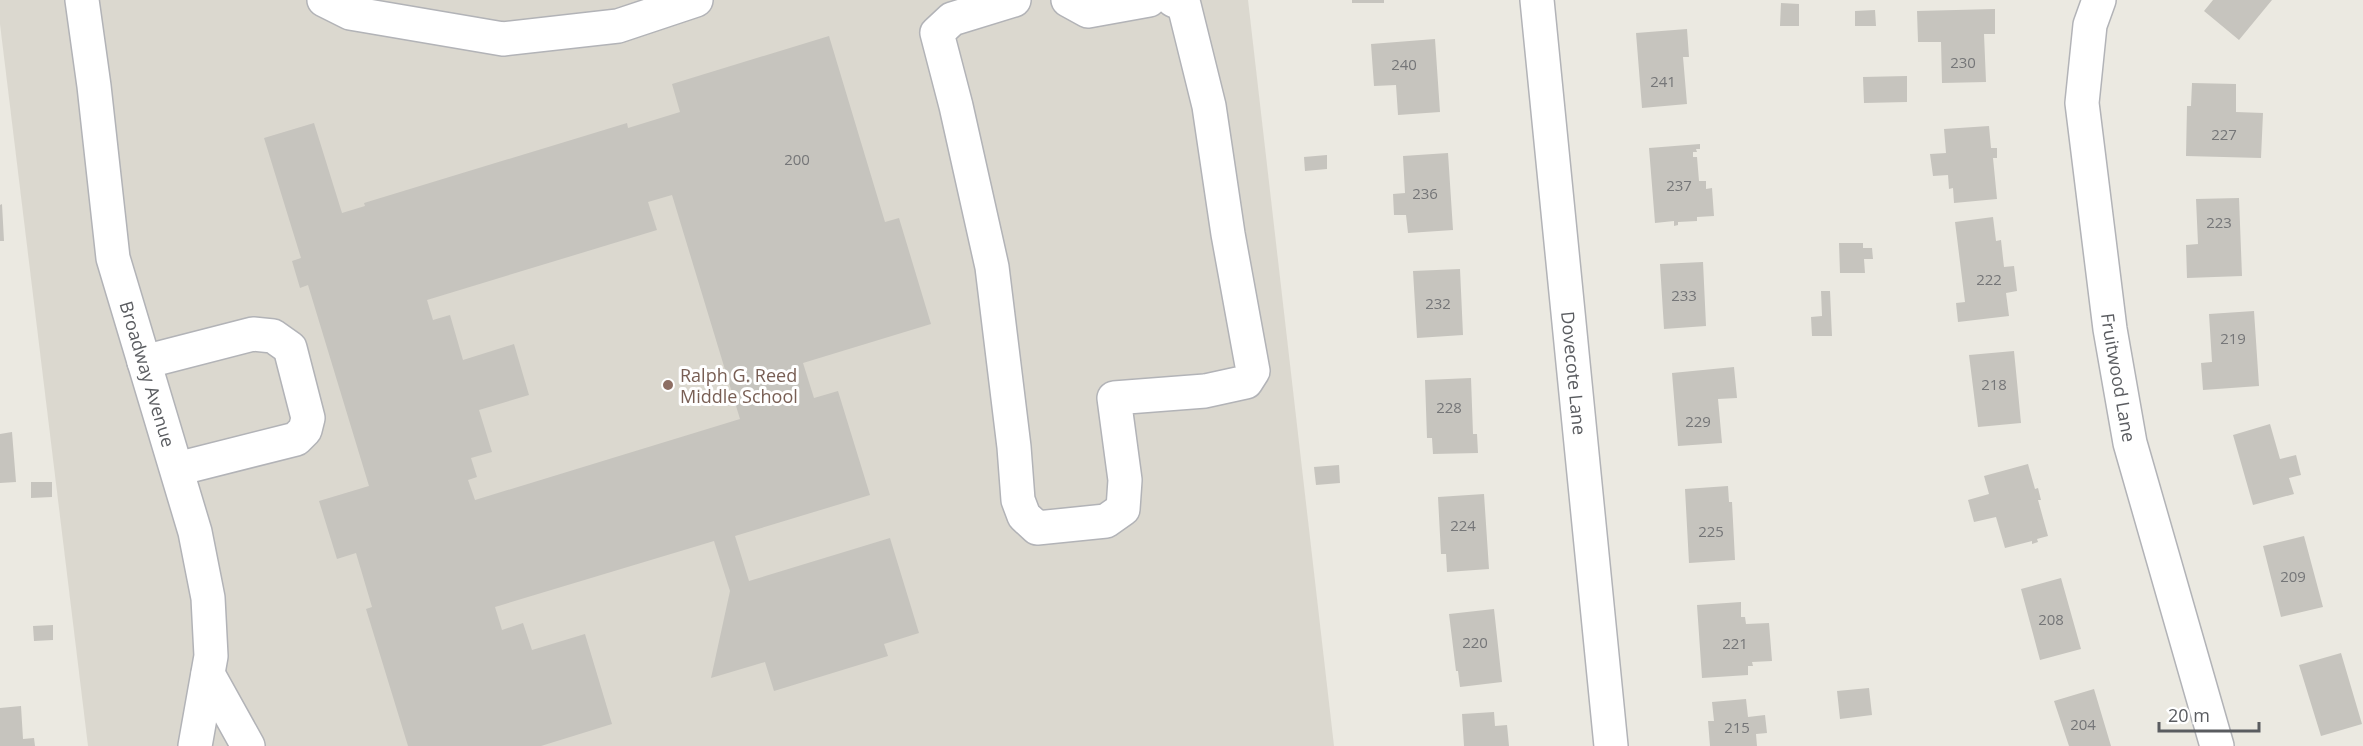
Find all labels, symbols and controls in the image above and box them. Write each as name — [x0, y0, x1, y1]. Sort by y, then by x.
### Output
house number: 230 — [1950, 52, 1976, 72]
house number: 240 — [1391, 54, 1417, 74]
house number: 241 — [1650, 71, 1676, 91]
house number: 227 — [2211, 124, 2237, 144]
house number: 200 — [784, 149, 810, 169]
house number: 237 — [1666, 175, 1692, 195]
house number: 236 — [1412, 183, 1438, 203]
house number: 223 — [2206, 212, 2232, 232]
house number: 222 — [1976, 269, 2002, 289]
house number: 233 — [1671, 285, 1697, 305]
house number: 232 — [1425, 293, 1451, 313]
street label: Broadway Avenue — [115, 298, 181, 450]
street label: Dovecote Lane — [1556, 310, 1592, 436]
street label: Fruitwood Lane — [2096, 312, 2142, 444]
house number: 219 — [2220, 328, 2246, 348]
place label: Ralph G. Reed Middle School — [680, 363, 798, 408]
house number: 218 — [1981, 374, 2007, 394]
marker: Ralph G. Reed Middle School — [661, 378, 675, 392]
house number: 228 — [1436, 397, 1462, 417]
house number: 229 — [1685, 411, 1711, 431]
house number: 224 — [1450, 515, 1476, 535]
house number: 225 — [1698, 521, 1724, 541]
house number: 209 — [2280, 566, 2306, 586]
house number: 208 — [2038, 609, 2064, 629]
house number: 220 — [1462, 632, 1488, 652]
house number: 221 — [1722, 633, 1748, 653]
scale bar — [2159, 695, 2260, 733]
text: 20 m — [2168, 703, 2210, 727]
house number: 204 — [2070, 714, 2096, 734]
house number: 215 — [1724, 717, 1750, 737]

